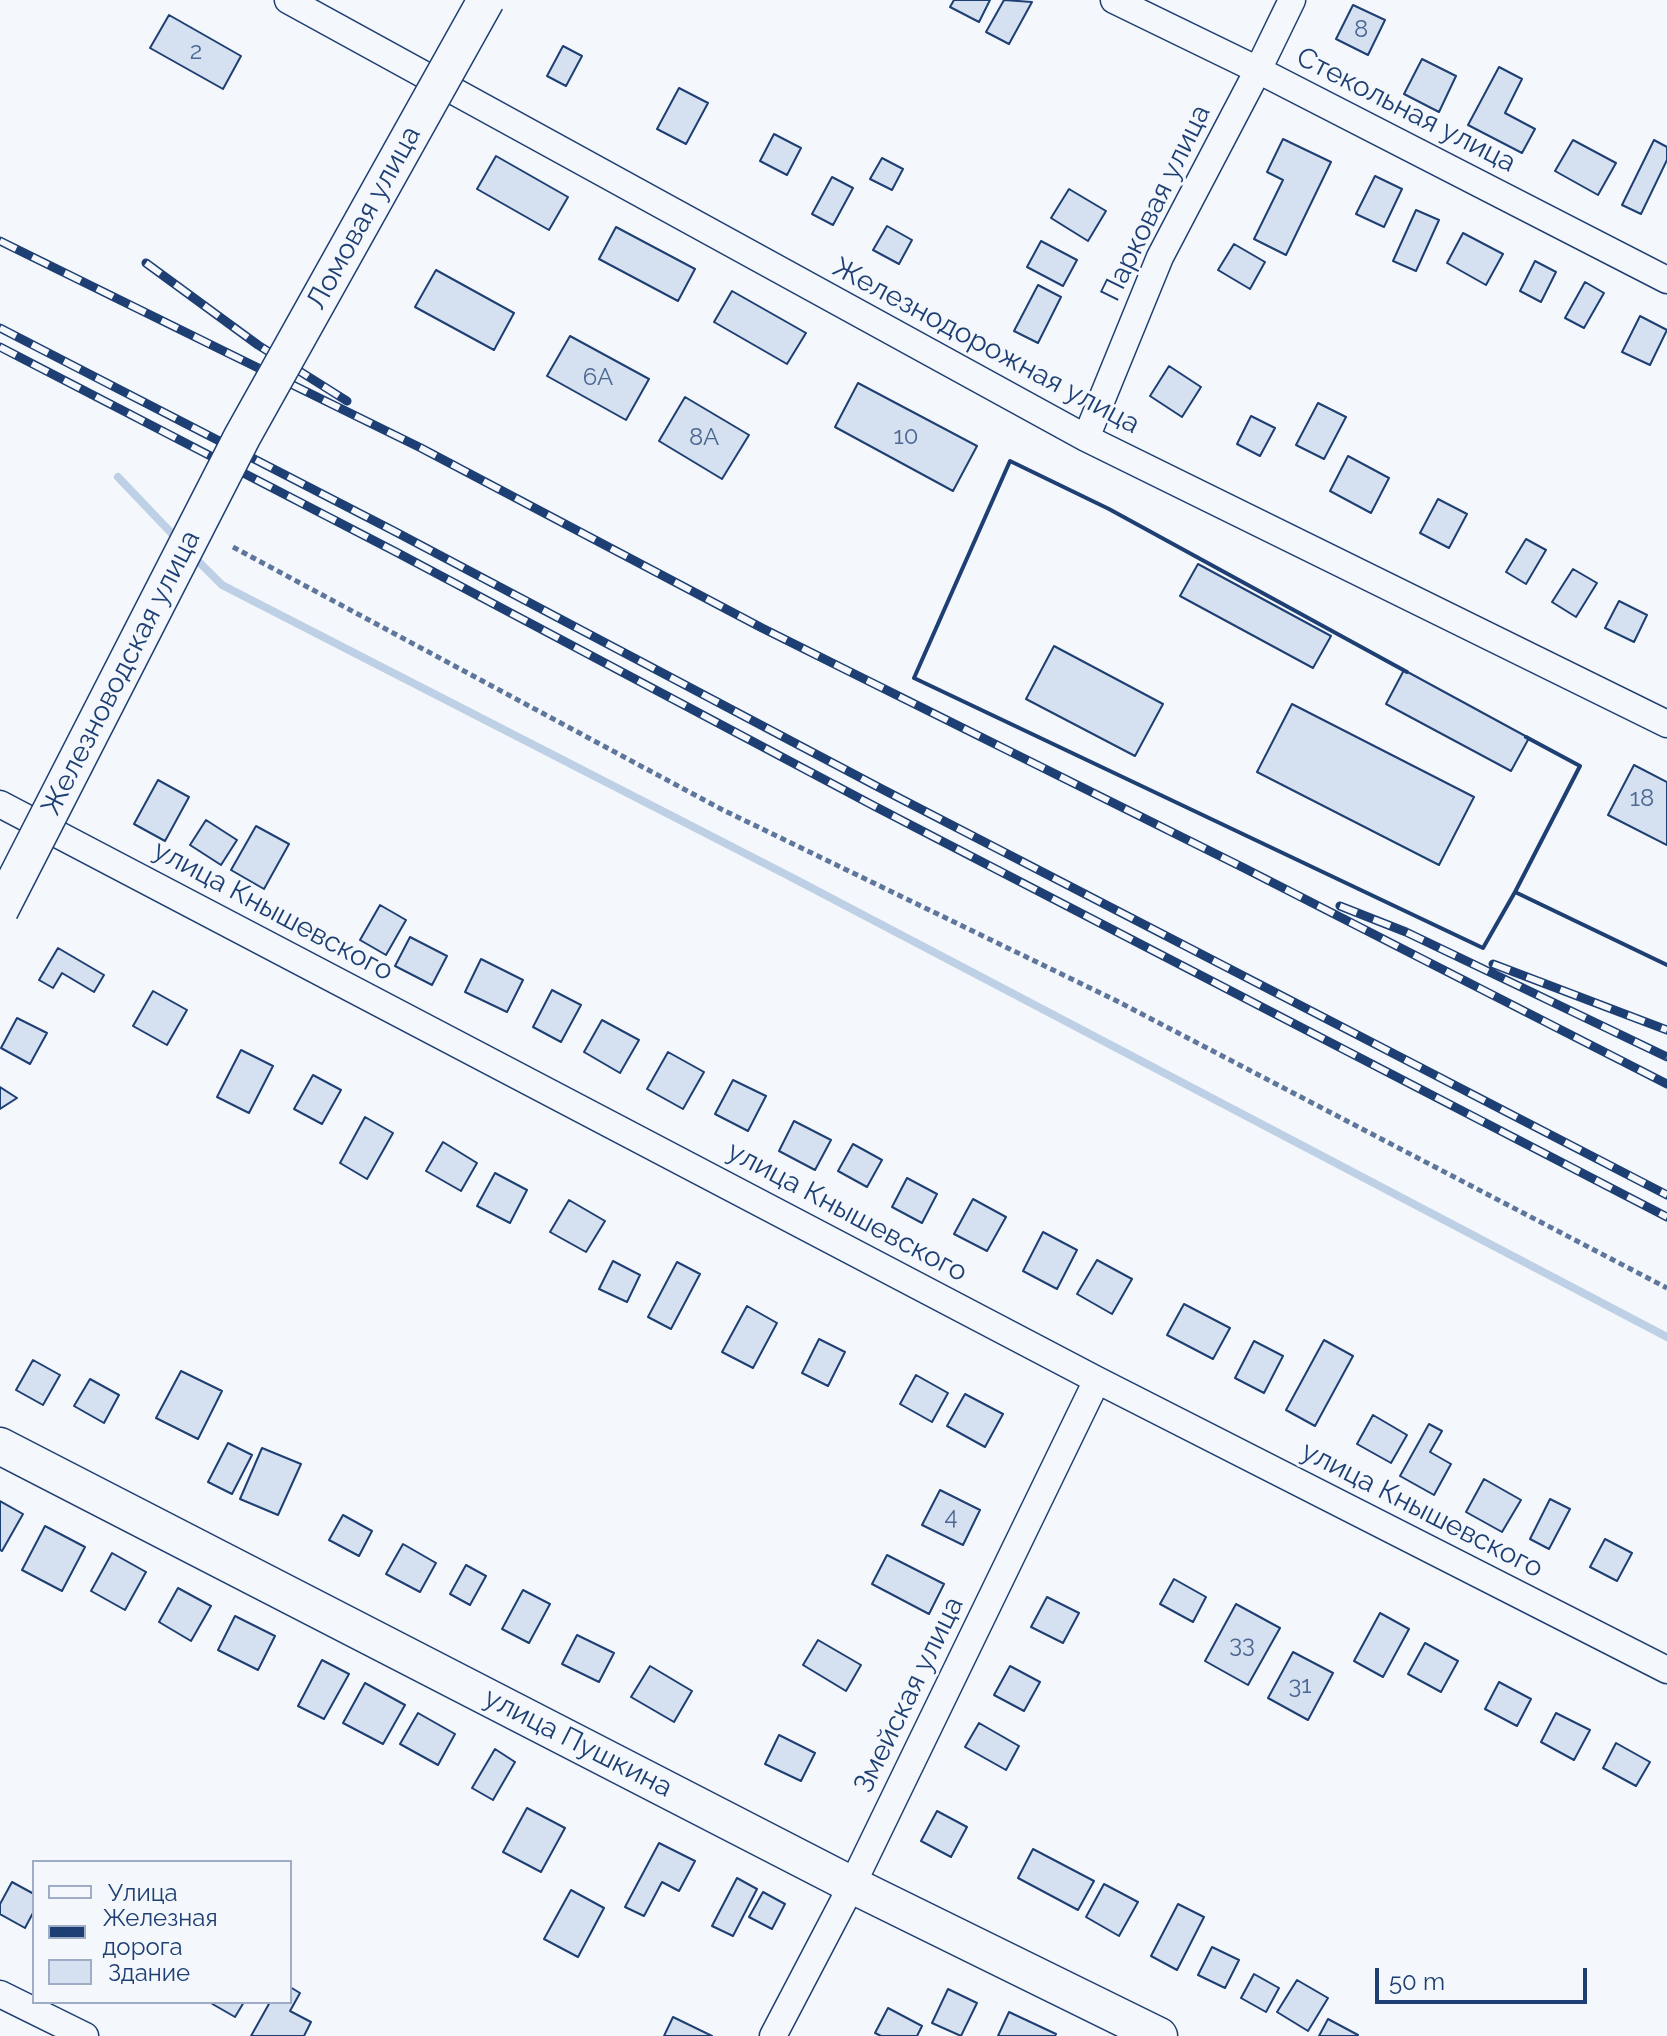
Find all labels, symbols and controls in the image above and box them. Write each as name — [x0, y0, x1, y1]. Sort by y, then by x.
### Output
house number: 8 — [1354, 16, 1368, 44]
house number: 2 — [190, 38, 202, 66]
street label: Стекольная улица — [1291, 40, 1521, 180]
street label: Парковая улица — [1094, 99, 1218, 307]
street label: Ломовая улица — [300, 120, 428, 316]
street label: Железнодорожная улица — [827, 251, 1145, 441]
house number: 6А — [583, 364, 613, 392]
house number: 10 — [894, 423, 918, 451]
house number: 8А — [689, 424, 719, 452]
street label: Железноводская улица — [34, 525, 208, 821]
house number: 18 — [1630, 785, 1654, 813]
street label: улица Кнышевского — [147, 833, 399, 989]
street label: улица Кнышевского — [721, 1134, 973, 1290]
street label: улица Кнышевского — [1295, 1434, 1549, 1586]
house number: 4 — [944, 1503, 958, 1531]
street label: Змейская улица — [847, 1591, 971, 1799]
house number: 33 — [1229, 1631, 1255, 1659]
house number: 31 — [1288, 1672, 1312, 1700]
street label: улица Пушкина — [478, 1681, 678, 1805]
legend — [32, 1860, 292, 2004]
text: Улица — [108, 1878, 178, 1907]
text: Железная дорога — [102, 1903, 218, 1961]
scale bar — [1379, 1952, 1591, 2002]
text: Здание — [108, 1958, 190, 1987]
text: 50 m — [1389, 1967, 1445, 1996]

